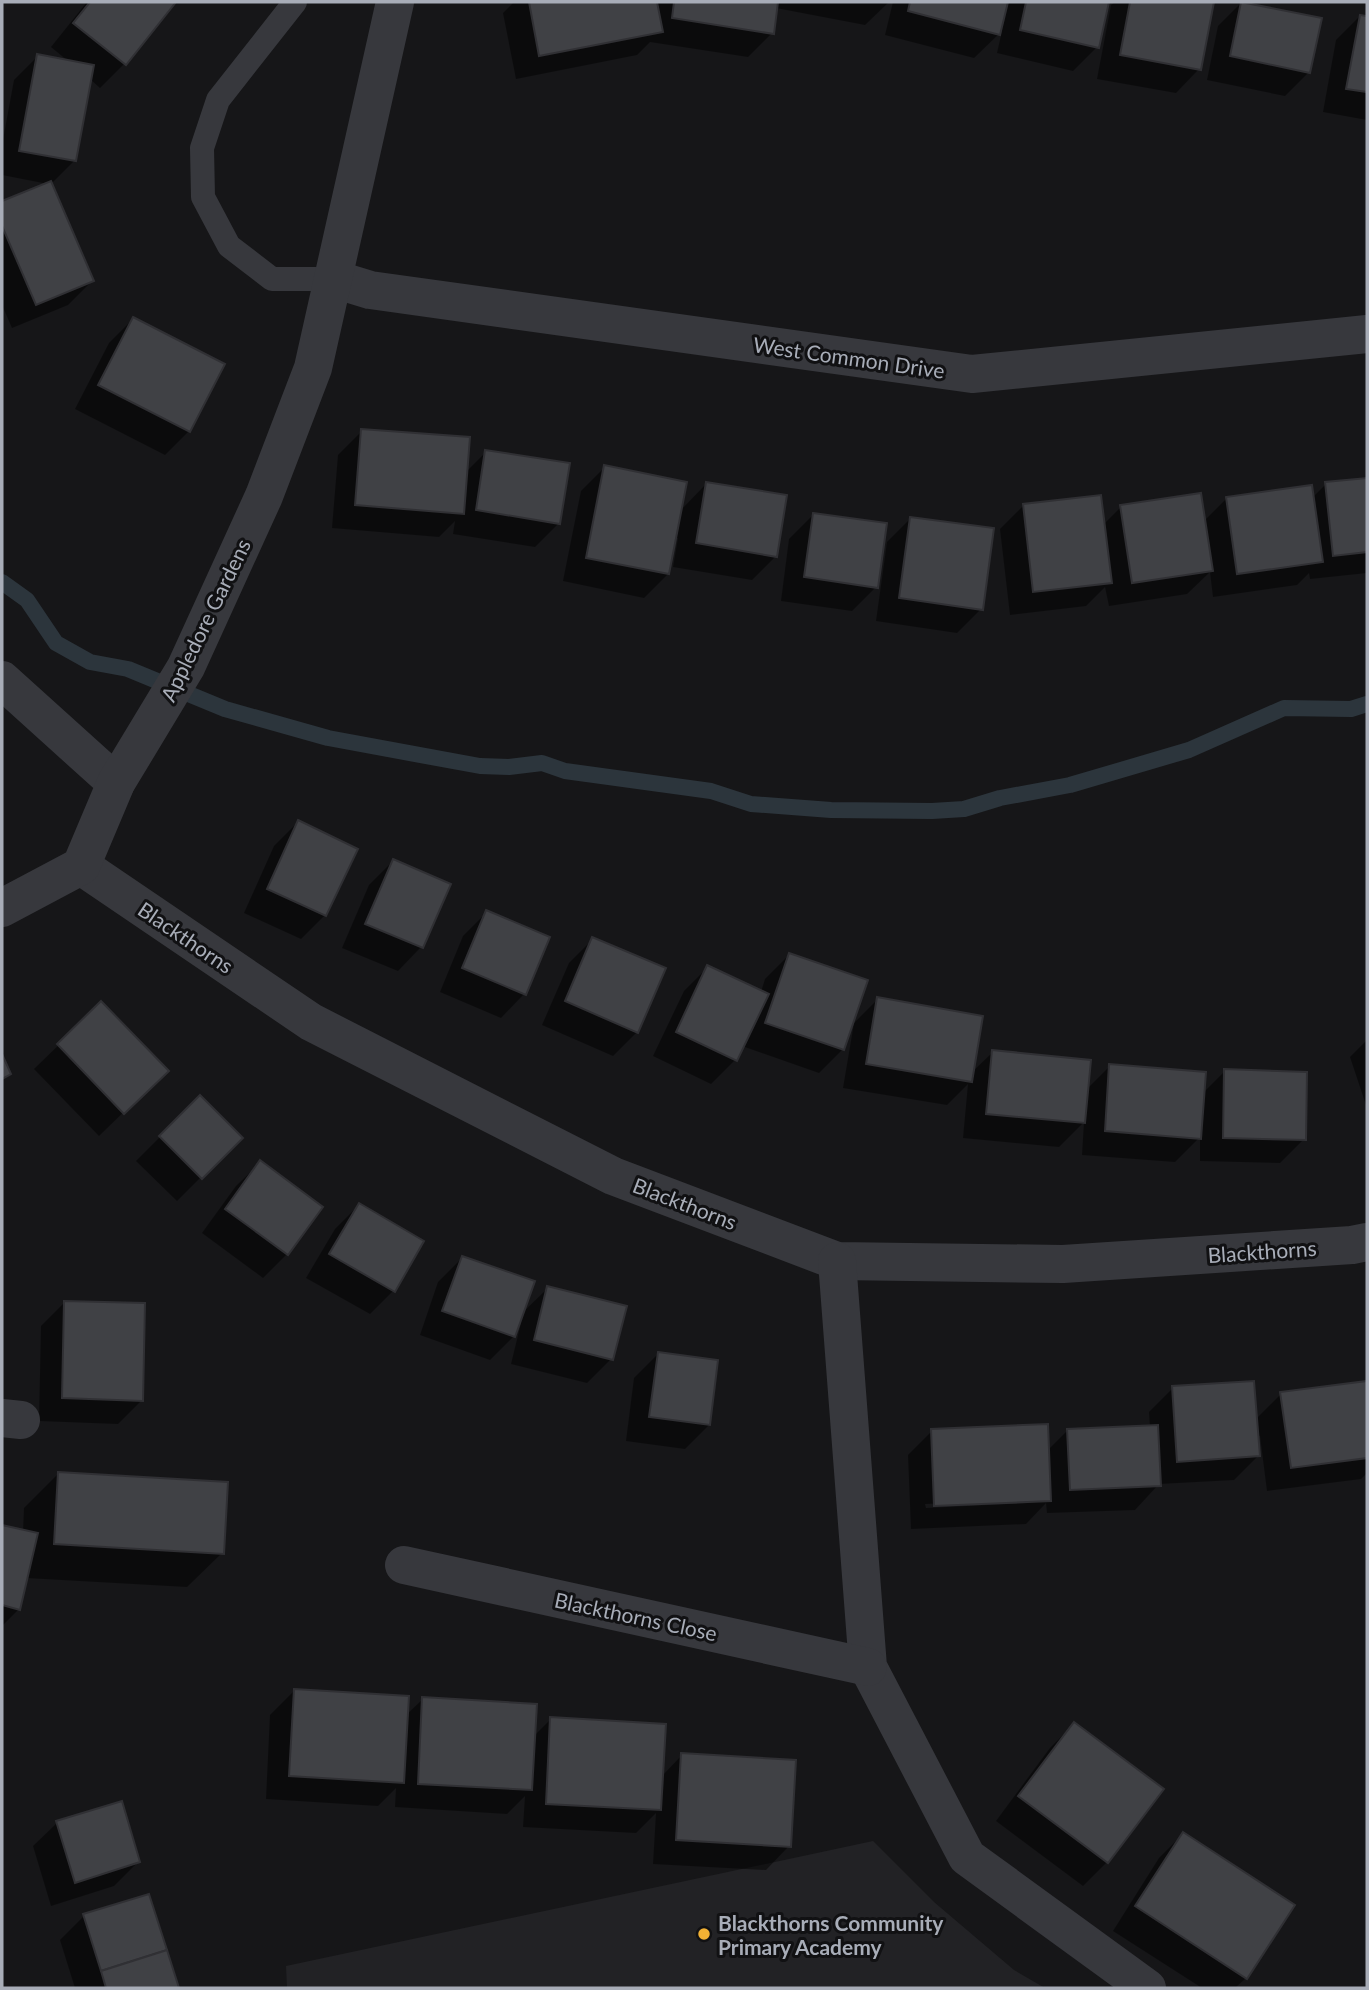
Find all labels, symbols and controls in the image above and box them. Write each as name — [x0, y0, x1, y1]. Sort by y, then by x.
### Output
street label: West Common Drive — [752, 331, 946, 383]
street label: Appledore Gardens — [155, 535, 255, 705]
street label: Blackthorns — [134, 896, 238, 978]
street label: Blackthorns — [630, 1172, 740, 1234]
street label: Blackthorns — [1207, 1235, 1317, 1267]
street label: Blackthorns Close — [552, 1587, 720, 1645]
place label: Blackthorns Community Primary Academy — [718, 1910, 944, 1959]
marker: Blackthorns Community Primary Academy — [696, 1926, 712, 1942]

